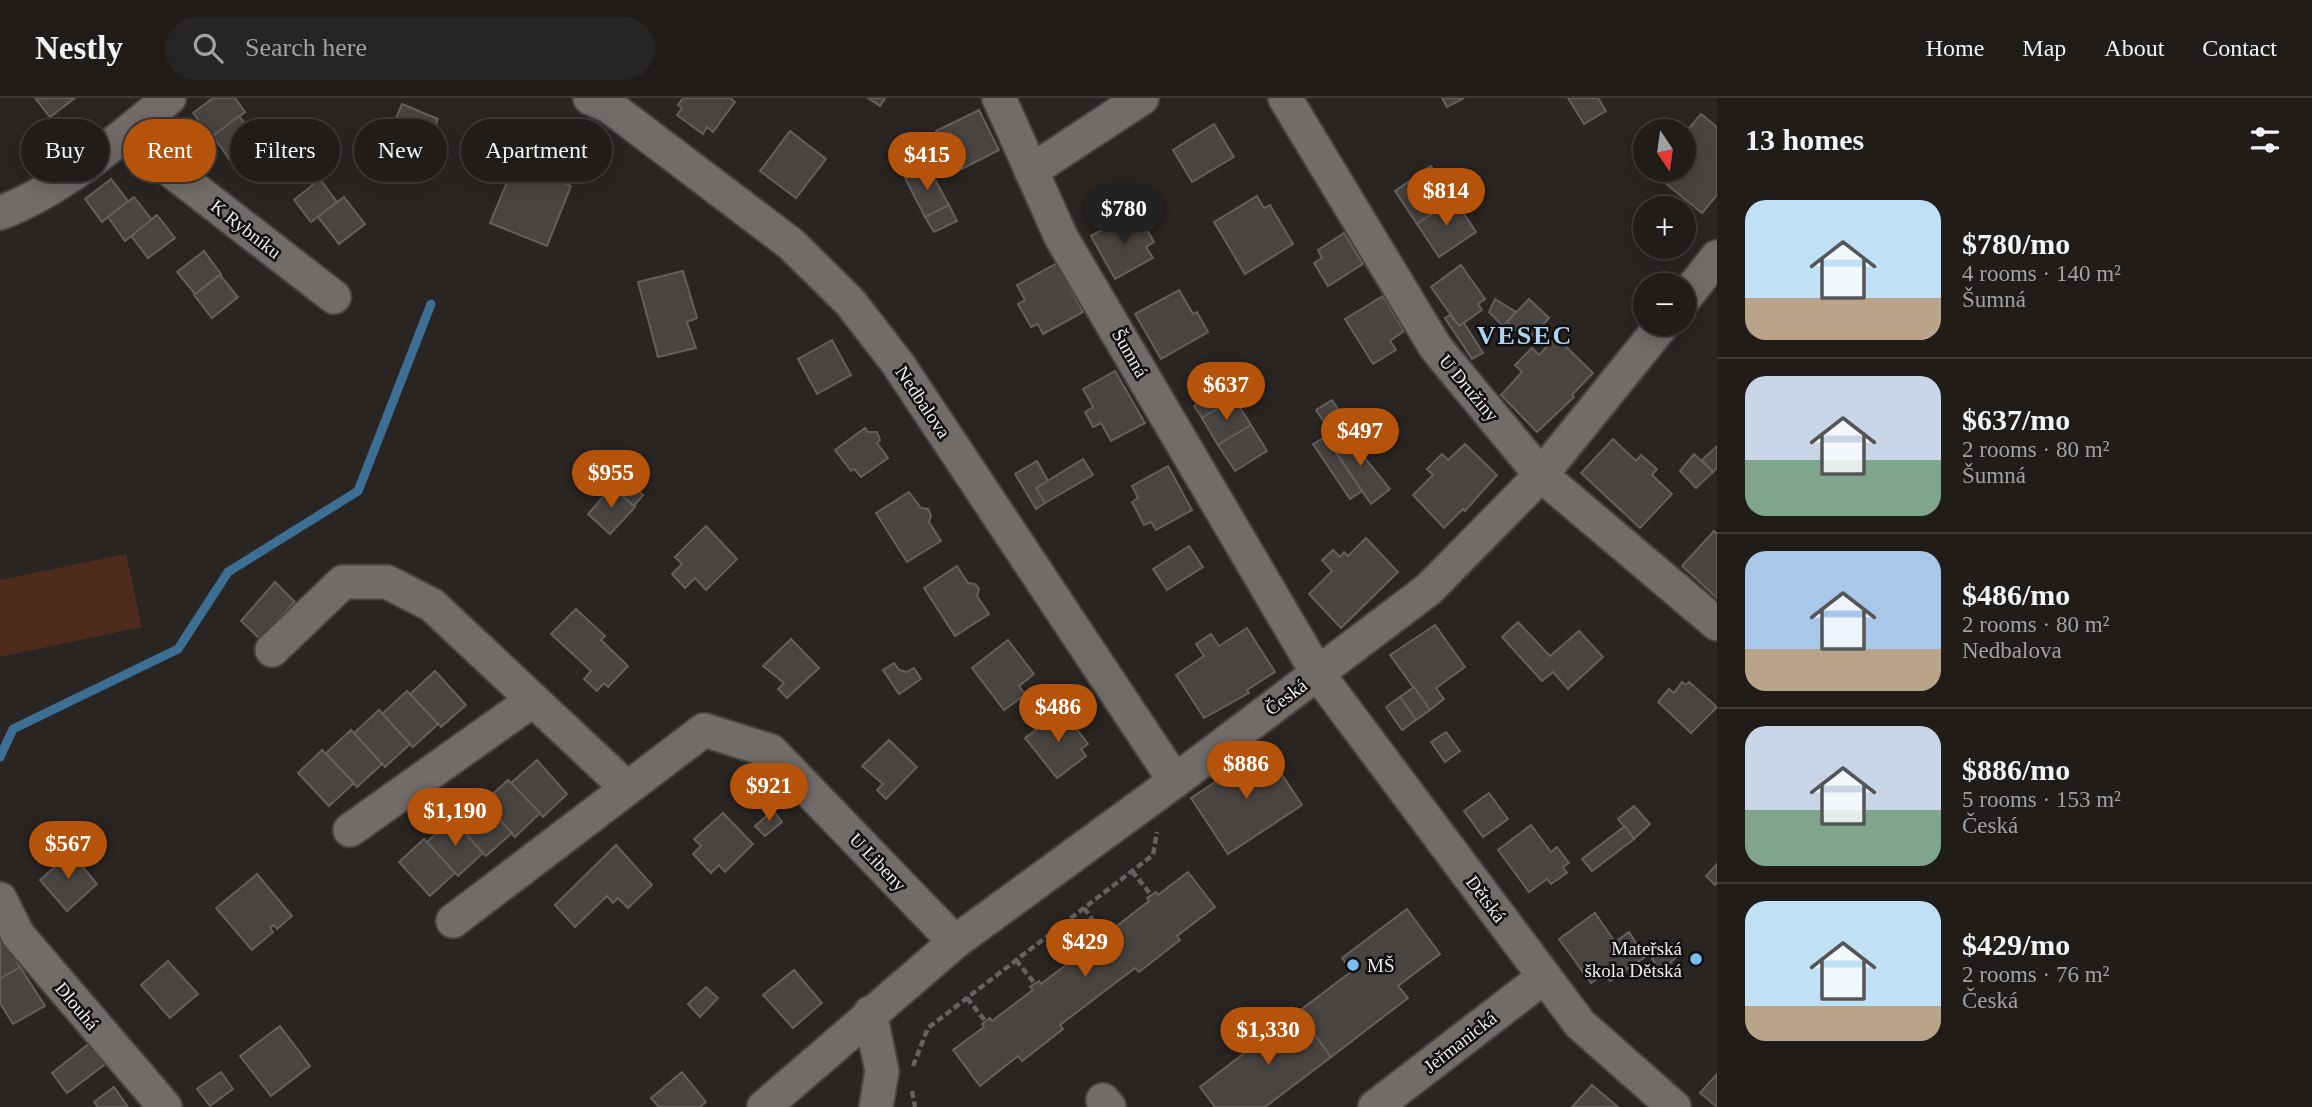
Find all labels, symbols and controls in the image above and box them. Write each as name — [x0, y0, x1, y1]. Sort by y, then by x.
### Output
search box — [165, 17, 655, 80]
icon: search — [189, 29, 227, 67]
text: Nestly — [35, 30, 123, 66]
text: Search here — [245, 33, 367, 62]
text: Home — [1926, 35, 1984, 61]
text: Map — [2022, 35, 2066, 61]
text: About — [2104, 35, 2164, 61]
text: Contact — [2202, 35, 2277, 61]
chip: Buy — [21, 119, 109, 182]
chip: Rent — [123, 119, 216, 182]
chip: Filters — [230, 119, 340, 182]
chip: New — [354, 119, 447, 182]
chip: Apartment — [461, 119, 612, 182]
north arrow — [1633, 119, 1696, 182]
map controls — [1633, 119, 1696, 336]
icon: filters — [2246, 121, 2284, 159]
text: 13 homes — [1745, 123, 1864, 156]
pin: $415 — [886, 132, 968, 192]
text: $415 — [904, 142, 950, 167]
pin: $814 — [1405, 169, 1487, 228]
text: $814 — [1423, 178, 1469, 203]
pin: $780 — [1083, 186, 1165, 246]
street label: K Rybníku — [207, 195, 286, 263]
text: $780 — [1101, 196, 1147, 221]
button: + — [1633, 196, 1696, 259]
text: $780/mo — [1962, 227, 2070, 260]
icon: home — [1801, 228, 1885, 312]
text: 4 rooms · 140 m² — [1962, 261, 2121, 286]
button: − — [1633, 273, 1696, 336]
text: Šumná — [1962, 287, 2026, 312]
district label: VESEC — [1477, 321, 1573, 350]
street label: Šumná — [1108, 325, 1153, 382]
street label: U Družiny — [1435, 350, 1503, 426]
street label: Nedbalova — [891, 362, 955, 442]
pin: $637 — [1185, 362, 1267, 422]
text: $637 — [1203, 372, 1249, 397]
text: $637/mo — [1962, 403, 2070, 436]
icon: home — [1801, 404, 1885, 488]
pin: $497 — [1319, 408, 1401, 468]
text: $497 — [1337, 418, 1383, 443]
text: 2 rooms · 80 m² — [1962, 437, 2109, 462]
pin: $955 — [570, 450, 652, 510]
text: $955 — [588, 460, 634, 485]
text: Šumná — [1962, 463, 2026, 488]
text: $486/mo — [1962, 578, 2070, 611]
icon: home — [1801, 579, 1885, 663]
text: 2 rooms · 80 m² — [1962, 612, 2109, 637]
text: Nedbalova — [1962, 638, 2062, 663]
street label: Česká — [1261, 674, 1311, 719]
pin: $486 — [1017, 684, 1099, 744]
text: $486 — [1035, 694, 1081, 719]
pin: $886 — [1205, 742, 1287, 801]
text: $886 — [1223, 751, 1269, 776]
text: $886/mo — [1962, 753, 2070, 786]
icon: home — [1801, 754, 1885, 838]
pin: $921 — [728, 764, 810, 823]
text: $921 — [746, 773, 792, 798]
text: 5 rooms · 153 m² — [1962, 787, 2121, 812]
pin: $1,190 — [398, 788, 512, 848]
text: $1,190 — [423, 798, 487, 823]
text: Česká — [1962, 813, 2018, 838]
pin: $567 — [27, 822, 109, 881]
street label: U Libeny — [845, 829, 911, 896]
text: $567 — [45, 831, 91, 856]
street label: Dětská — [1462, 872, 1511, 927]
pin: $429 — [1044, 920, 1126, 979]
text: $429/mo — [1962, 928, 2070, 961]
text: $429 — [1062, 929, 1108, 954]
icon: home — [1801, 929, 1885, 1013]
place label: Mateřská škola Dětská — [1584, 938, 1683, 981]
marker: Mateřská škola Dětská — [1688, 951, 1704, 967]
place label: MŠ — [1367, 955, 1394, 976]
marker: MŠ — [1345, 957, 1361, 973]
text: 2 rooms · 76 m² — [1962, 962, 2109, 987]
street label: Dlouhá — [51, 978, 103, 1035]
text: Česká — [1962, 988, 2018, 1013]
pin: $1,330 — [1211, 1007, 1325, 1067]
street label: Jeřmanická — [1419, 1007, 1501, 1077]
text: $1,330 — [1236, 1017, 1300, 1042]

